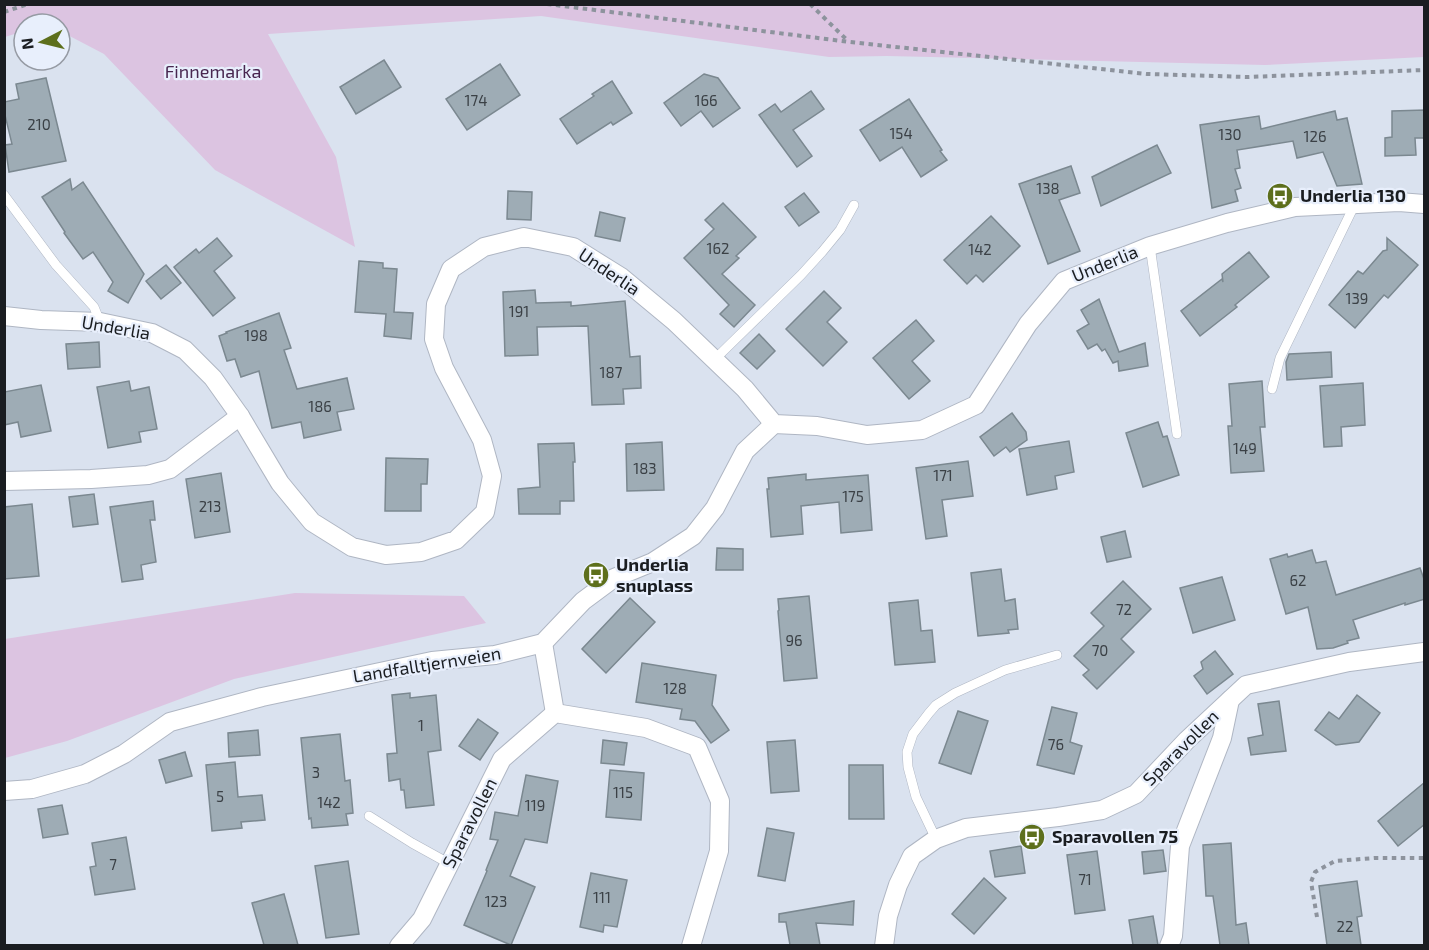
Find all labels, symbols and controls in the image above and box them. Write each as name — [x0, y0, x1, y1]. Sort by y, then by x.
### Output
north arrow — [12, 12, 72, 72]
text: N — [16, 37, 37, 51]
park label: Finnemarka — [165, 60, 261, 82]
house number: 174 — [465, 91, 487, 109]
house number: 166 — [694, 91, 718, 109]
house number: 210 — [27, 115, 51, 133]
house number: 154 — [889, 124, 913, 142]
house number: 130 — [1218, 125, 1242, 143]
house number: 126 — [1304, 127, 1326, 145]
house number: 138 — [1036, 179, 1060, 197]
bus stop icon: Underlia 130 — [1265, 181, 1295, 211]
place label: Underlia 130 — [1300, 184, 1406, 206]
house number: 162 — [707, 239, 729, 257]
house number: 142 — [968, 240, 992, 258]
street label: Underlia — [1068, 240, 1141, 286]
street label: Underlia — [575, 243, 644, 300]
house number: 139 — [1346, 289, 1368, 307]
house number: 191 — [509, 302, 529, 320]
street label: Underlia — [80, 310, 152, 344]
house number: 198 — [244, 326, 268, 344]
house number: 187 — [600, 363, 623, 381]
house number: 186 — [308, 397, 332, 415]
house number: 149 — [1233, 439, 1257, 457]
house number: 183 — [633, 459, 657, 477]
house number: 171 — [933, 466, 953, 484]
house number: 175 — [842, 487, 864, 505]
house number: 213 — [199, 497, 221, 515]
place label: Underlia snuplass — [616, 553, 693, 596]
bus stop icon: Underlia snuplass — [581, 560, 611, 590]
house number: 62 — [1289, 571, 1307, 589]
house number: 72 — [1116, 600, 1132, 618]
house number: 96 — [785, 631, 803, 649]
street label: Landfalltjernveien — [351, 641, 502, 687]
house number: 70 — [1092, 641, 1108, 659]
house number: 128 — [663, 679, 687, 697]
street label: Sparavollen — [1138, 705, 1223, 790]
house number: 1 — [418, 716, 424, 734]
house number: 76 — [1048, 735, 1064, 753]
house number: 3 — [312, 763, 320, 781]
street label: Sparavollen — [437, 774, 501, 871]
house number: 115 — [613, 783, 633, 801]
house number: 5 — [216, 787, 224, 805]
house number: 142 — [317, 793, 341, 811]
house number: 119 — [525, 796, 545, 814]
bus stop icon: Sparavollen 75 — [1017, 822, 1047, 852]
place label: Sparavollen 75 — [1052, 825, 1178, 847]
house number: 7 — [109, 855, 117, 873]
house number: 71 — [1078, 870, 1092, 888]
house number: 111 — [593, 888, 611, 906]
house number: 123 — [485, 892, 507, 910]
house number: 22 — [1337, 917, 1353, 935]

